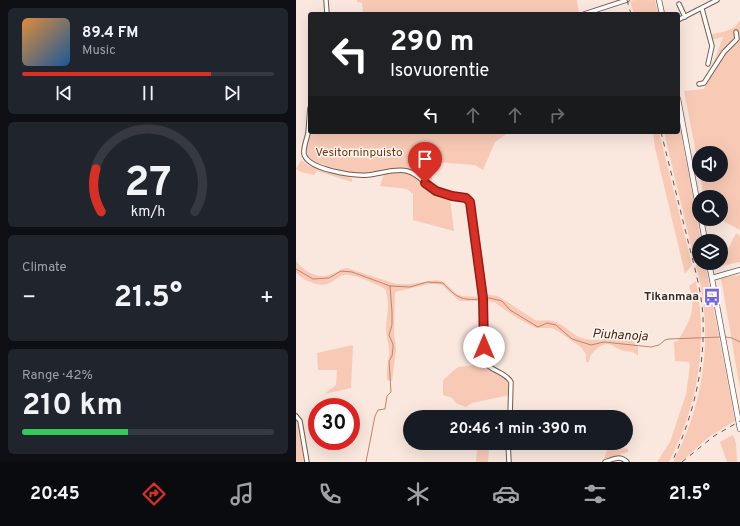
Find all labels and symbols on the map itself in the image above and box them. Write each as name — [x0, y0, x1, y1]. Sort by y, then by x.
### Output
pin — [408, 142, 442, 183]
park label: Vesitorninpuisto — [315, 145, 403, 161]
bus stop icon: Tikanmaa — [702, 287, 722, 307]
place label: Tikanmaa — [644, 289, 699, 305]
position arrow — [463, 326, 505, 368]
water label: Piuhanoja — [592, 327, 649, 345]
speed limit sign: 30 — [308, 398, 360, 450]

